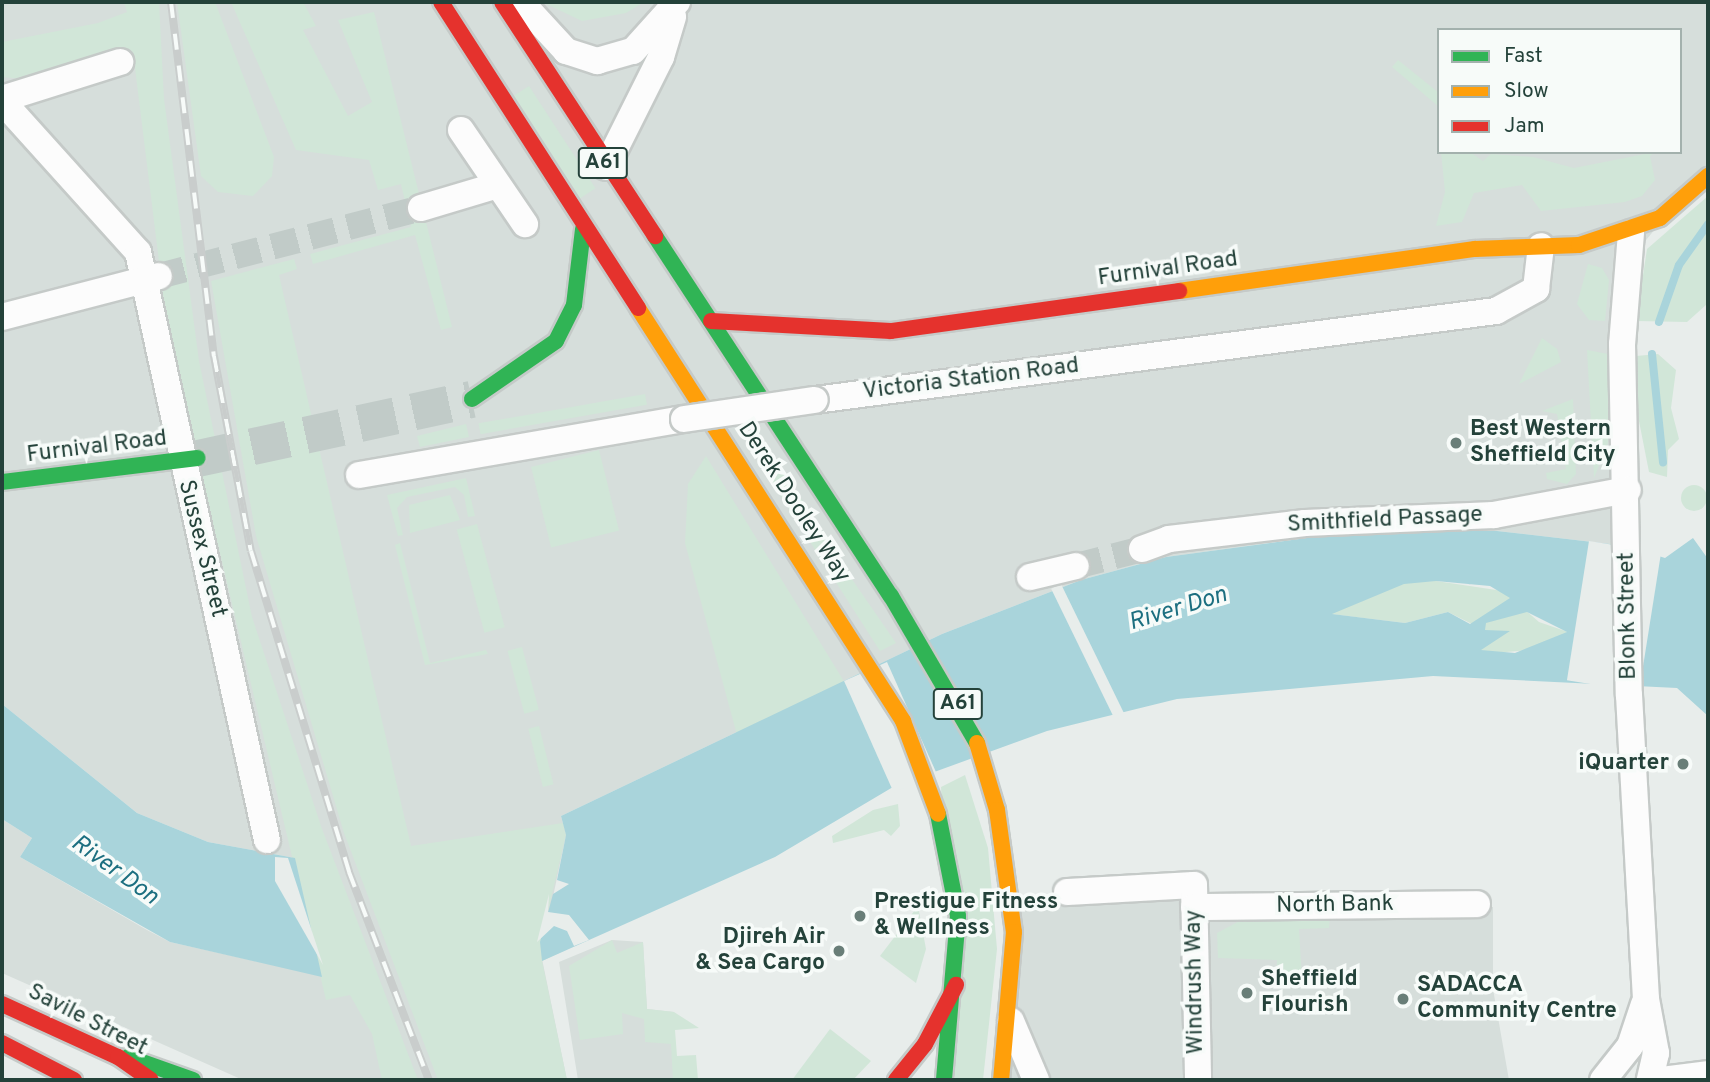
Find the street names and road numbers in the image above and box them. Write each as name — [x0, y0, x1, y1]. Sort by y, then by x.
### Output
road number: A61 — [577, 146, 629, 180]
street label: Furnival Road — [1096, 247, 1240, 293]
street label: Victoria Station Road — [861, 353, 1081, 407]
street label: Derek Dooley Way — [731, 417, 855, 589]
street label: Furnival Road — [25, 426, 169, 470]
street label: Sussex Street — [171, 478, 231, 620]
street label: Smithfield Passage — [1287, 502, 1483, 540]
street label: Blonk Street — [1614, 552, 1644, 680]
road number: A61 — [932, 686, 984, 722]
street label: North Bank — [1276, 891, 1394, 921]
street label: Windrush Way — [1181, 909, 1211, 1055]
street label: Savile Street — [23, 979, 151, 1063]

